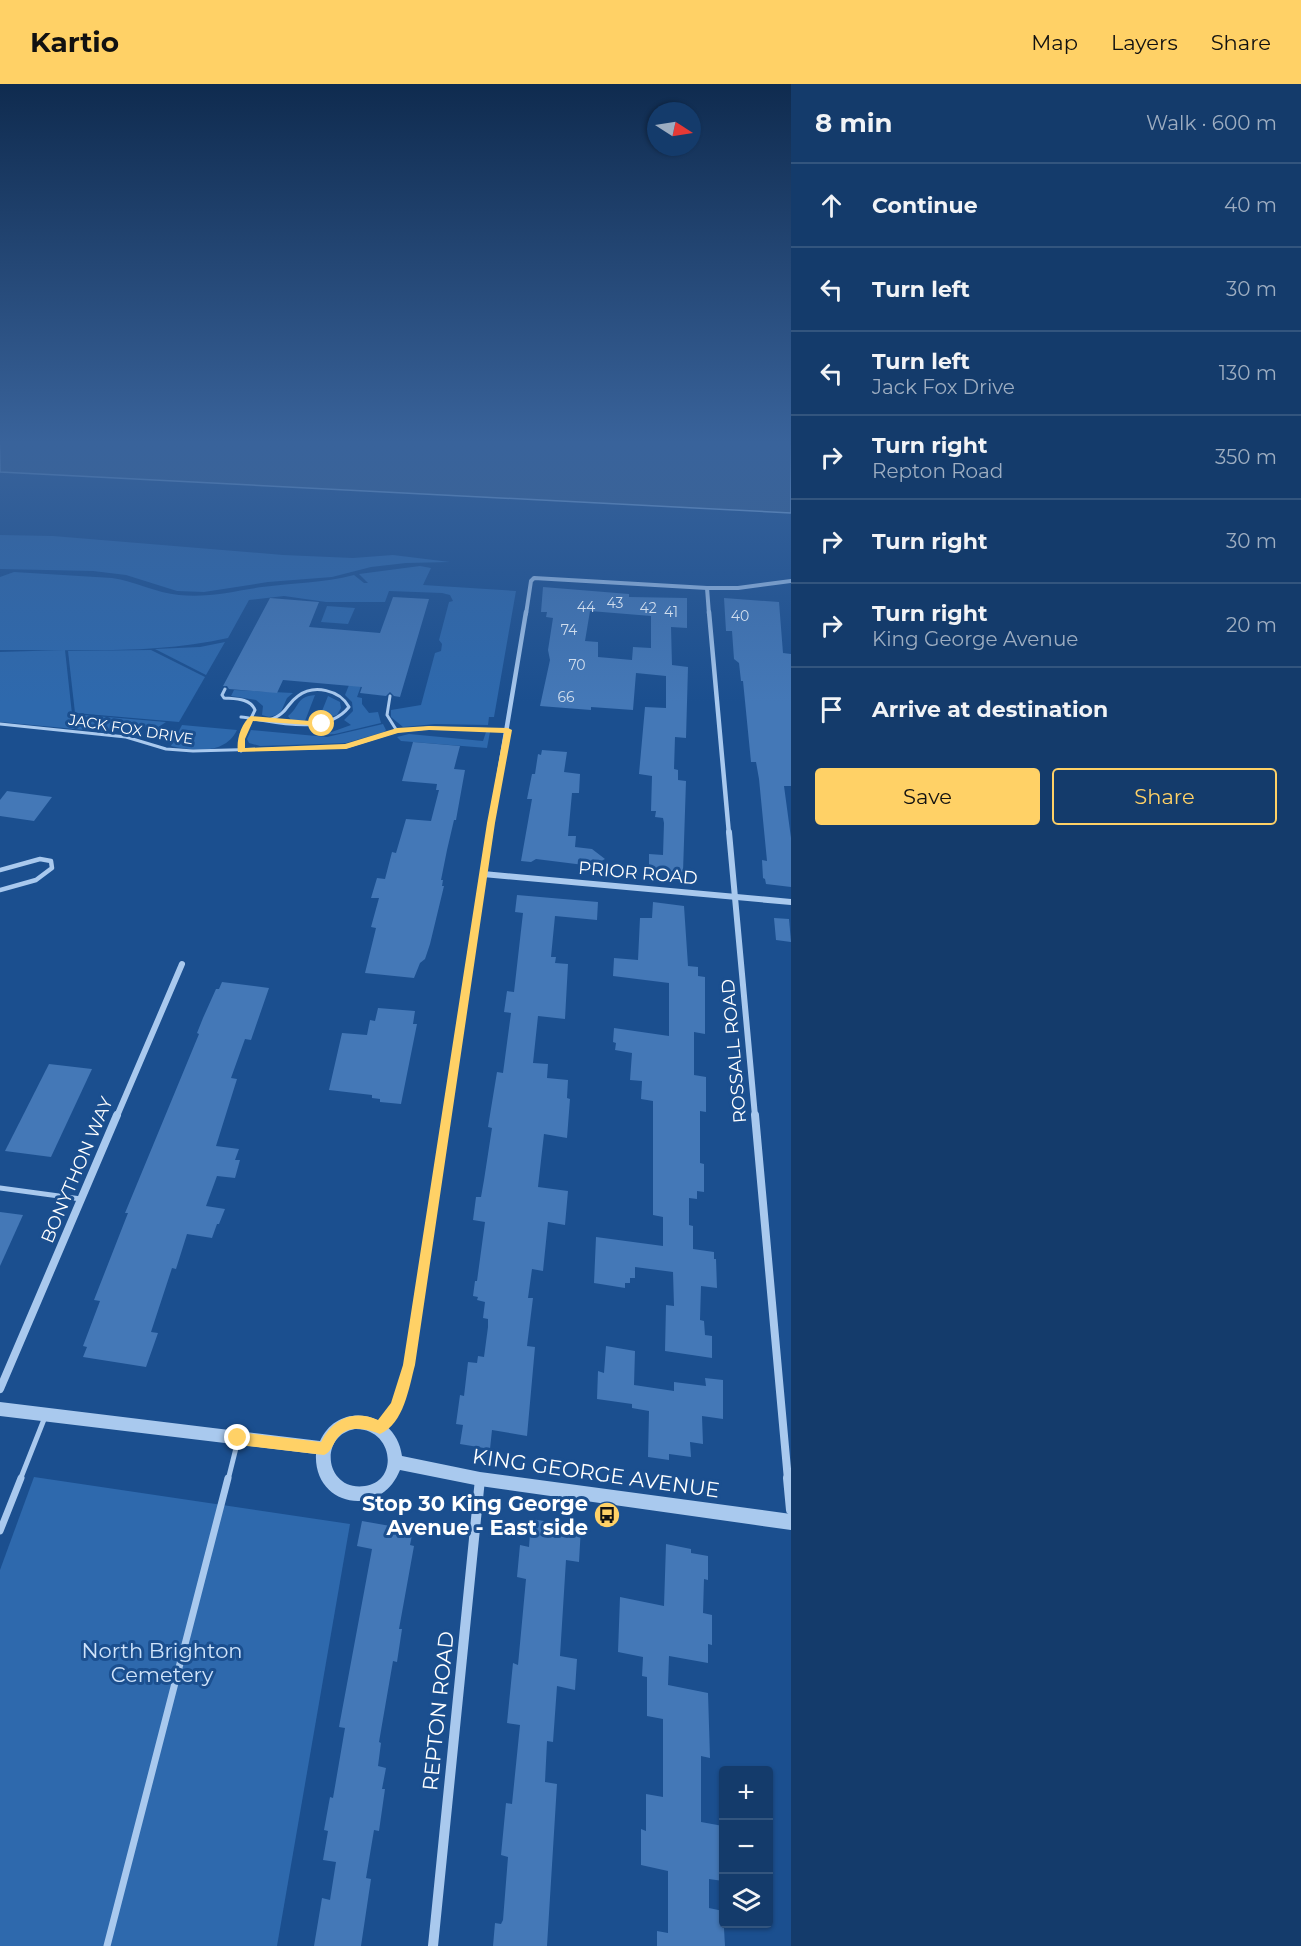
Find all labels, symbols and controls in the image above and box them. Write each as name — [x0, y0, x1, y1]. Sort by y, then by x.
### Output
text: Kartio — [30, 25, 119, 59]
text: Map — [1031, 30, 1078, 55]
text: Layers — [1111, 30, 1178, 55]
text: Share — [1211, 30, 1271, 55]
north arrow — [647, 102, 701, 156]
text: 8 min — [815, 107, 893, 139]
text: Walk · 600 m — [1146, 111, 1277, 135]
icon: ahead — [815, 189, 848, 222]
text: Continue — [872, 192, 978, 219]
text: 40 m — [1224, 193, 1277, 217]
icon: left — [815, 273, 848, 306]
text: Turn left — [872, 276, 970, 303]
text: 30 m — [1226, 277, 1277, 301]
text: Turn left — [872, 348, 970, 375]
icon: left — [815, 357, 848, 390]
text: 130 m — [1219, 361, 1277, 385]
text: Jack Fox Drive — [872, 375, 1015, 399]
text: Turn right — [872, 432, 987, 459]
icon: right — [815, 441, 848, 474]
text: 350 m — [1215, 445, 1277, 469]
text: Repton Road — [872, 459, 1003, 483]
icon: right — [815, 525, 848, 558]
text: Turn right — [872, 528, 987, 555]
text: 30 m — [1226, 529, 1277, 553]
house number: 43 — [607, 594, 624, 612]
house number: 44 — [577, 598, 596, 616]
house number: 42 — [639, 599, 657, 617]
text: Turn right — [872, 600, 987, 627]
house number: 41 — [664, 603, 678, 621]
house number: 40 — [731, 607, 749, 625]
icon: right — [815, 609, 848, 642]
text: 20 m — [1226, 613, 1277, 637]
house number: 74 — [561, 621, 578, 639]
text: King George Avenue — [872, 627, 1078, 651]
house number: 70 — [568, 656, 586, 674]
house number: 66 — [557, 688, 575, 706]
icon: arrive — [815, 693, 848, 726]
text: Arrive at destination — [872, 696, 1108, 723]
street label: JACK FOX DRIVE — [66, 710, 195, 748]
route start — [308, 710, 334, 736]
button: Save — [815, 768, 1040, 825]
button: Share — [1052, 768, 1277, 825]
street label: PRIOR ROAD — [577, 857, 699, 889]
street label: ROSSALL ROAD — [717, 978, 751, 1124]
street label: BONYTHON WAY — [36, 1093, 118, 1246]
route end — [224, 1424, 250, 1450]
street label: KING GEORGE AVENUE — [471, 1443, 721, 1503]
place label: Stop 30 King George Avenue - East side — [362, 1491, 588, 1540]
bus stop icon: Stop 30 King George Avenue - East side — [592, 1500, 622, 1530]
street label: REPTON ROAD — [417, 1630, 459, 1792]
park label: North Brighton Cemetery — [81, 1638, 243, 1687]
map controls — [719, 1766, 773, 1928]
button: + — [719, 1766, 773, 1820]
button: − — [719, 1820, 773, 1874]
button: layers — [719, 1874, 773, 1928]

